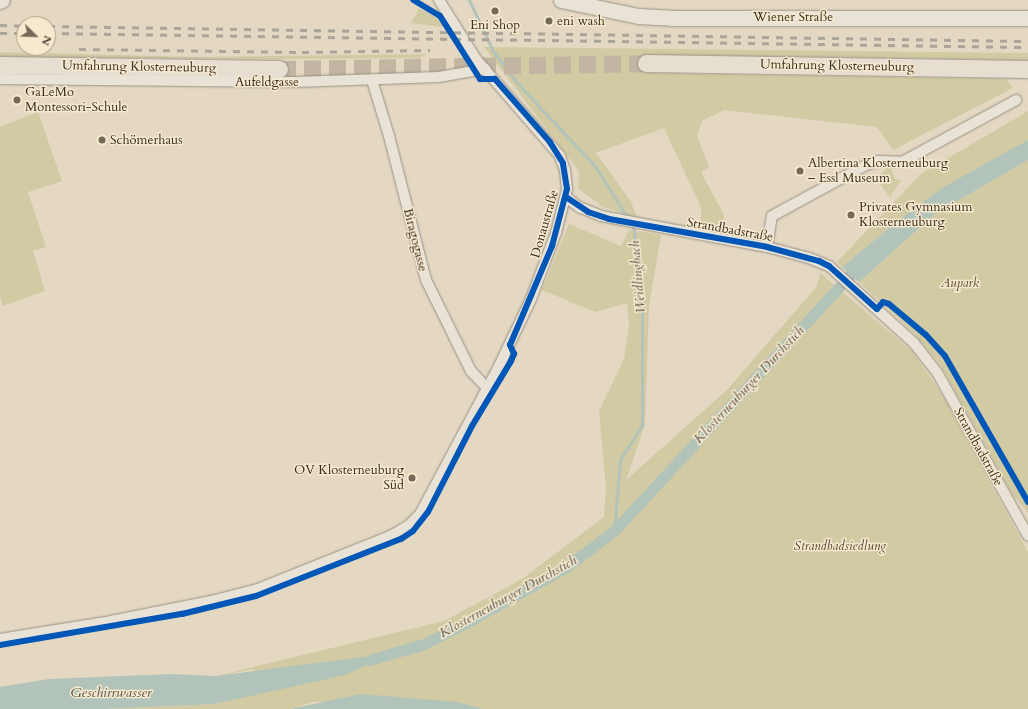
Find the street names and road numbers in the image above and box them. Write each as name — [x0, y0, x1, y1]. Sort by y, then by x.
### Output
street label: Wiener Straße — [753, 9, 833, 25]
street label: Umfahrung Klosterneuburg — [760, 57, 914, 75]
street label: Umfahrung Klosterneuburg — [62, 58, 216, 76]
street label: Aufeldgasse — [235, 74, 299, 90]
street label: Donaustraße — [528, 188, 562, 260]
street label: Biragogasse — [400, 207, 430, 273]
street label: Strandbadstraße — [686, 215, 774, 245]
street label: Strandbadstraße — [950, 405, 1006, 489]

